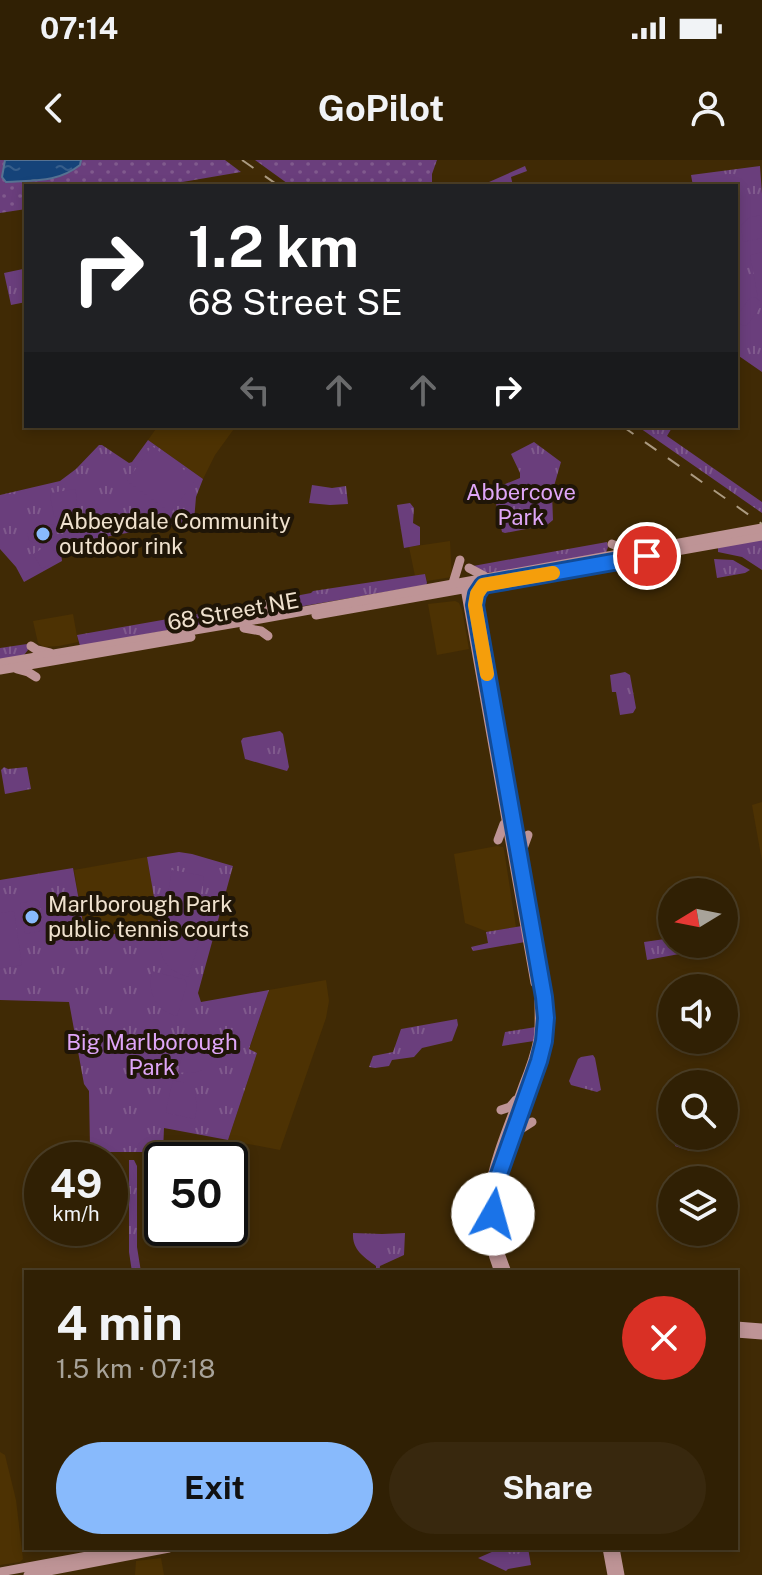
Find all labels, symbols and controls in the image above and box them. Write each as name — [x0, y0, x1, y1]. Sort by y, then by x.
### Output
text: 07:14 — [40, 10, 118, 46]
icon: back — [32, 86, 76, 130]
icon: person — [686, 86, 730, 130]
text: GoPilot — [318, 87, 444, 129]
text: 1.2 km — [188, 214, 359, 280]
icon: right — [56, 216, 160, 320]
text: 68 Street SE — [188, 281, 402, 323]
icon: left — [233, 368, 277, 412]
icon: ahead — [317, 368, 361, 412]
icon: ahead — [401, 368, 445, 412]
icon: right — [485, 368, 529, 412]
park label: Abbercove Park — [466, 479, 576, 530]
place label: Abbeydale Community outdoor rink — [59, 508, 291, 559]
pin — [613, 522, 681, 590]
marker: Abbeydale Community outdoor rink — [34, 525, 52, 543]
icon: arrive — [625, 534, 669, 578]
street label: 68 Street NE — [165, 587, 301, 635]
north arrow — [658, 878, 738, 958]
map controls — [658, 878, 738, 1246]
place label: Marlborough Park public tennis courts — [48, 891, 249, 942]
marker: Marlborough Park public tennis courts — [23, 908, 41, 926]
button: sound — [658, 974, 738, 1054]
park label: Big Marlborough Park — [66, 1029, 238, 1080]
button: search — [658, 1070, 738, 1150]
speed limit sign: 50 — [144, 1142, 248, 1246]
text: 49 — [50, 1160, 102, 1207]
button: layers — [658, 1166, 738, 1246]
position arrow — [451, 1172, 535, 1256]
text: km/h — [52, 1202, 100, 1226]
text: 4 min — [56, 1294, 183, 1351]
button: close — [622, 1296, 706, 1380]
text: 1.5 km · 07:18 — [56, 1353, 215, 1384]
button: Exit — [56, 1442, 373, 1534]
button: Share — [389, 1442, 706, 1534]

